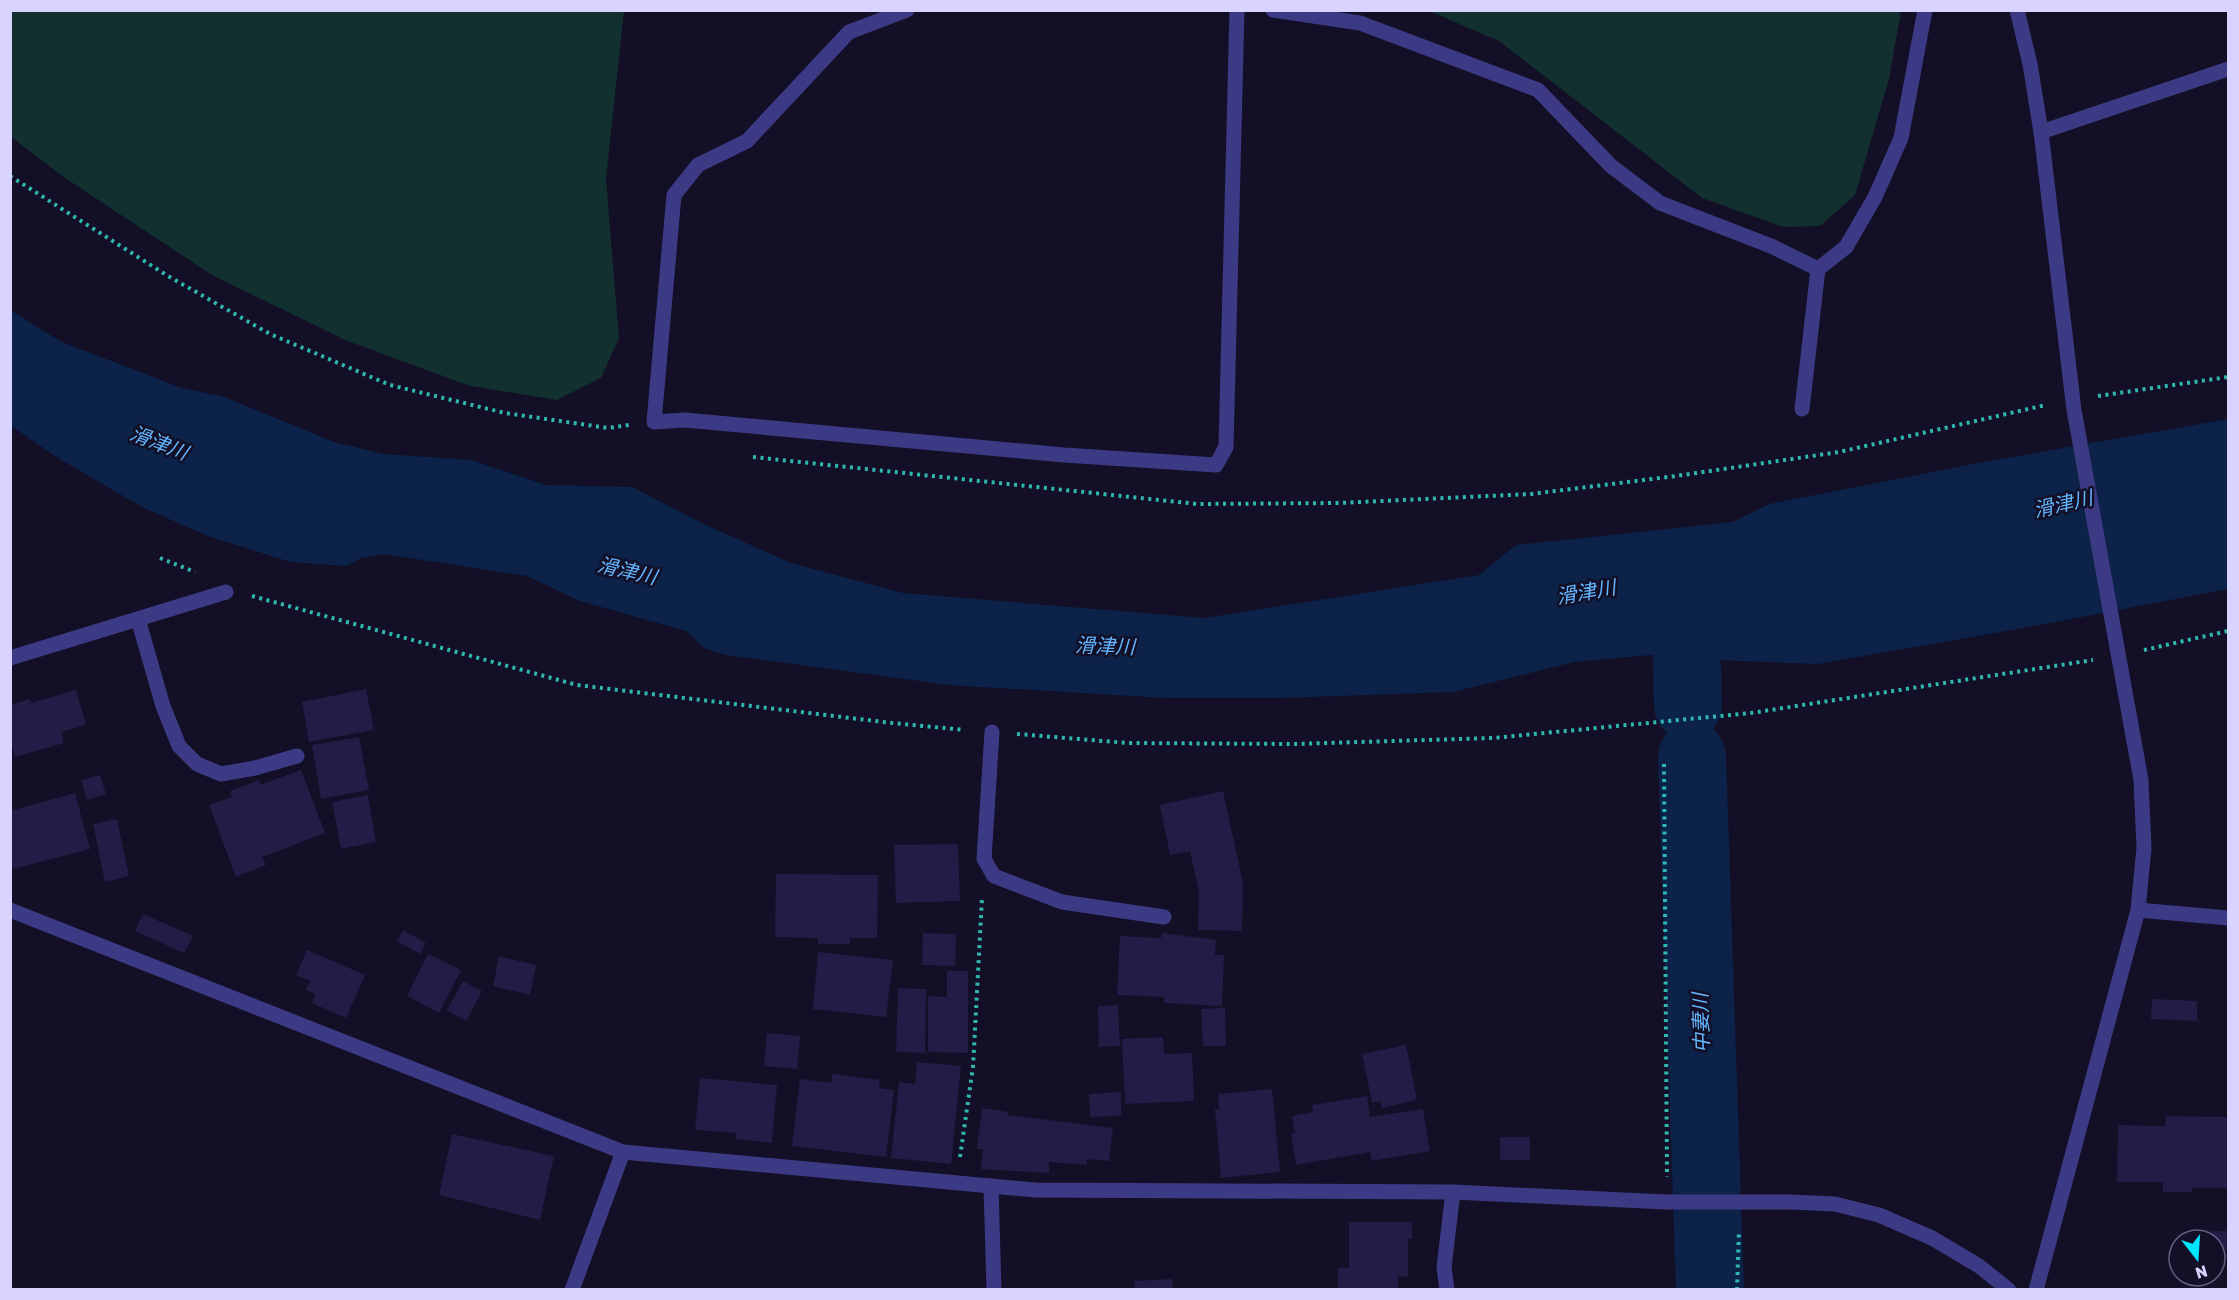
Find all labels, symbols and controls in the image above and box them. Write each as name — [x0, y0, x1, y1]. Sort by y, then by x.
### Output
water label: 滑津川 — [127, 421, 193, 466]
water label: 滑津川 — [2031, 485, 2097, 522]
water label: 滑津川 — [595, 553, 661, 590]
water label: 滑津川 — [1554, 575, 1620, 609]
water label: 滑津川 — [1075, 633, 1137, 659]
water label: 中妻川 — [1688, 991, 1714, 1053]
north arrow — [2167, 1228, 2227, 1288]
text: N — [2193, 1261, 2210, 1283]

